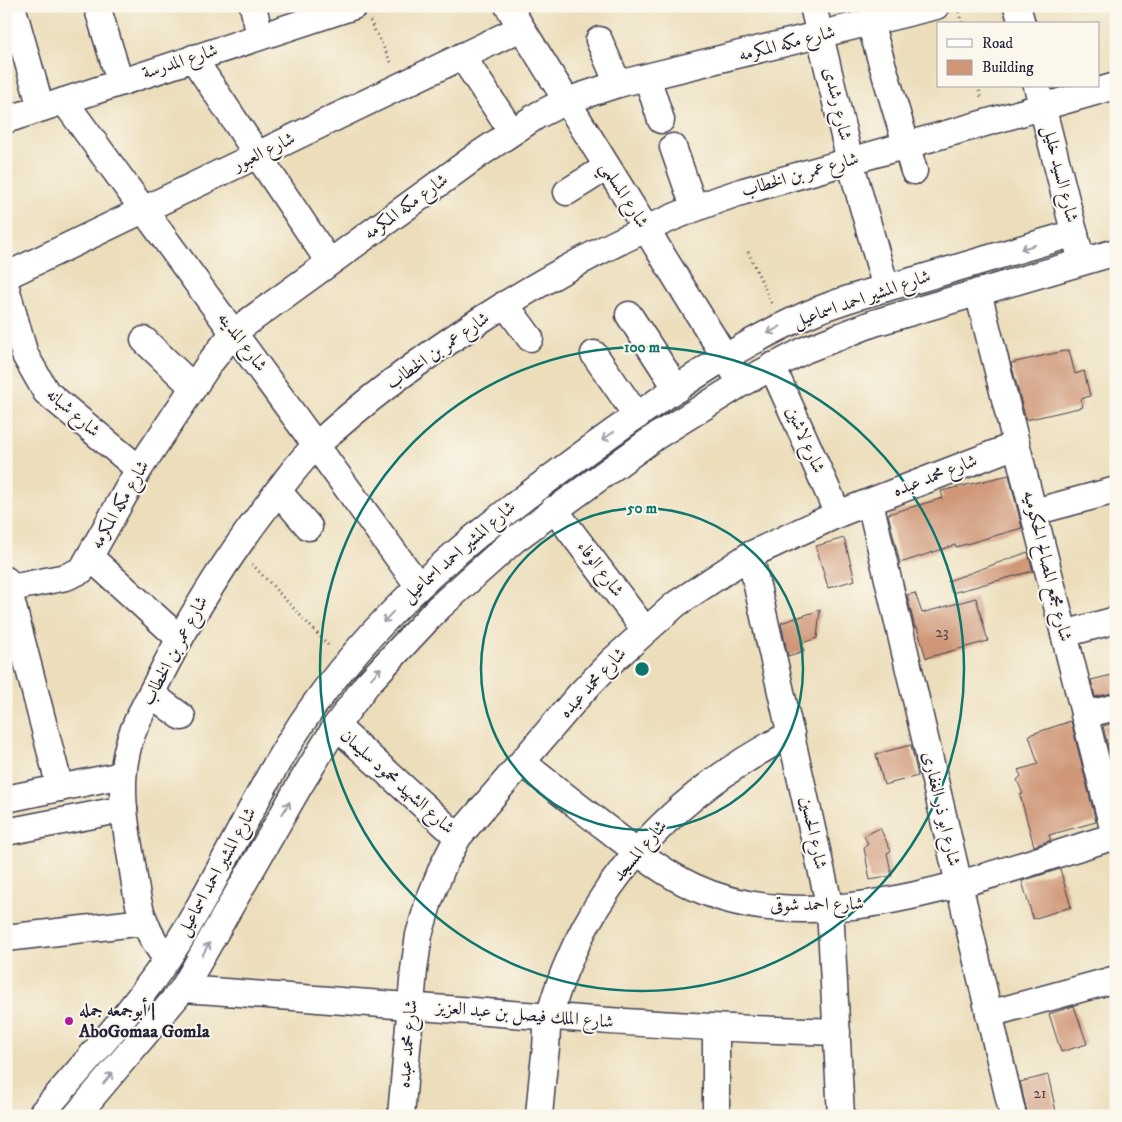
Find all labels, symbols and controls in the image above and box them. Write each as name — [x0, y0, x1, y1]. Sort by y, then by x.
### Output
street label: شارع مكه المكرمه — [736, 21, 838, 70]
legend — [937, 22, 1100, 88]
text: Road — [982, 34, 1014, 53]
street label: شارع المدرسة — [139, 39, 221, 87]
text: Building — [982, 58, 1034, 77]
street label: شارع رشدى — [815, 65, 856, 144]
street label: شارع السيد خليل — [1034, 123, 1083, 226]
street label: شارع العبور — [227, 128, 300, 180]
street label: شارع عمر بن الخطاب — [739, 148, 862, 205]
street label: شارع المسلمي — [591, 158, 653, 235]
street label: شارع مكه المكرمه — [360, 169, 454, 247]
one-way arrow — [1020, 242, 1036, 252]
street label: شارع المشير احمد اسماعيل — [790, 265, 935, 336]
street label: شارع عمر بن الخطاب — [382, 307, 496, 397]
street label: شارع المدينه — [210, 308, 272, 378]
one-way arrow — [768, 326, 782, 336]
text: 100 m — [624, 338, 661, 357]
street label: شارع شبانه — [40, 384, 104, 445]
street label: شارع لاشين — [778, 403, 829, 478]
one-way arrow — [601, 431, 615, 441]
street label: شارع محمد عبده — [890, 450, 981, 505]
street label: شارع مكه المكرمه — [86, 457, 157, 555]
street label: شارع مجمع المصالح الحكوميه — [1014, 488, 1076, 645]
street label: شارع المشير احمد اسماعيل — [397, 496, 522, 610]
text: 50 m — [626, 499, 658, 518]
street label: شارع الوفاء — [569, 537, 628, 603]
street label: شارع عمر بن الخطاب — [137, 592, 216, 711]
one-way arrow — [382, 610, 394, 623]
house number: 23 — [936, 623, 948, 642]
street label: شارع محمد عبده — [555, 643, 633, 725]
centre of rings — [633, 660, 651, 678]
one-way arrow — [371, 667, 382, 680]
street label: شارع الشهيد محمود سليمان — [333, 725, 459, 841]
street label: شارع ابو ذر الغفارى — [914, 749, 965, 869]
street label: شارع الحسين — [792, 794, 831, 872]
one-way arrow — [281, 801, 291, 816]
street label: شارع المشير احمد اسماعيل — [172, 804, 264, 942]
street label: شارع المسجد — [608, 816, 674, 888]
street label: شارع احمد شوقى — [770, 893, 864, 920]
one-way arrow — [201, 943, 211, 957]
street label: شارع الملك فيصل بن عبد العزيز — [433, 996, 615, 1037]
place label: أبوجمعه جمله | AboGomaa Gomla — [78, 997, 210, 1043]
street label: شارع محمد عبده — [393, 999, 426, 1089]
marker: أبوجمعه جمله | AboGomaa Gomla — [63, 1015, 75, 1027]
one-way arrow — [102, 1072, 113, 1085]
house number: 21 — [1034, 1084, 1046, 1103]

